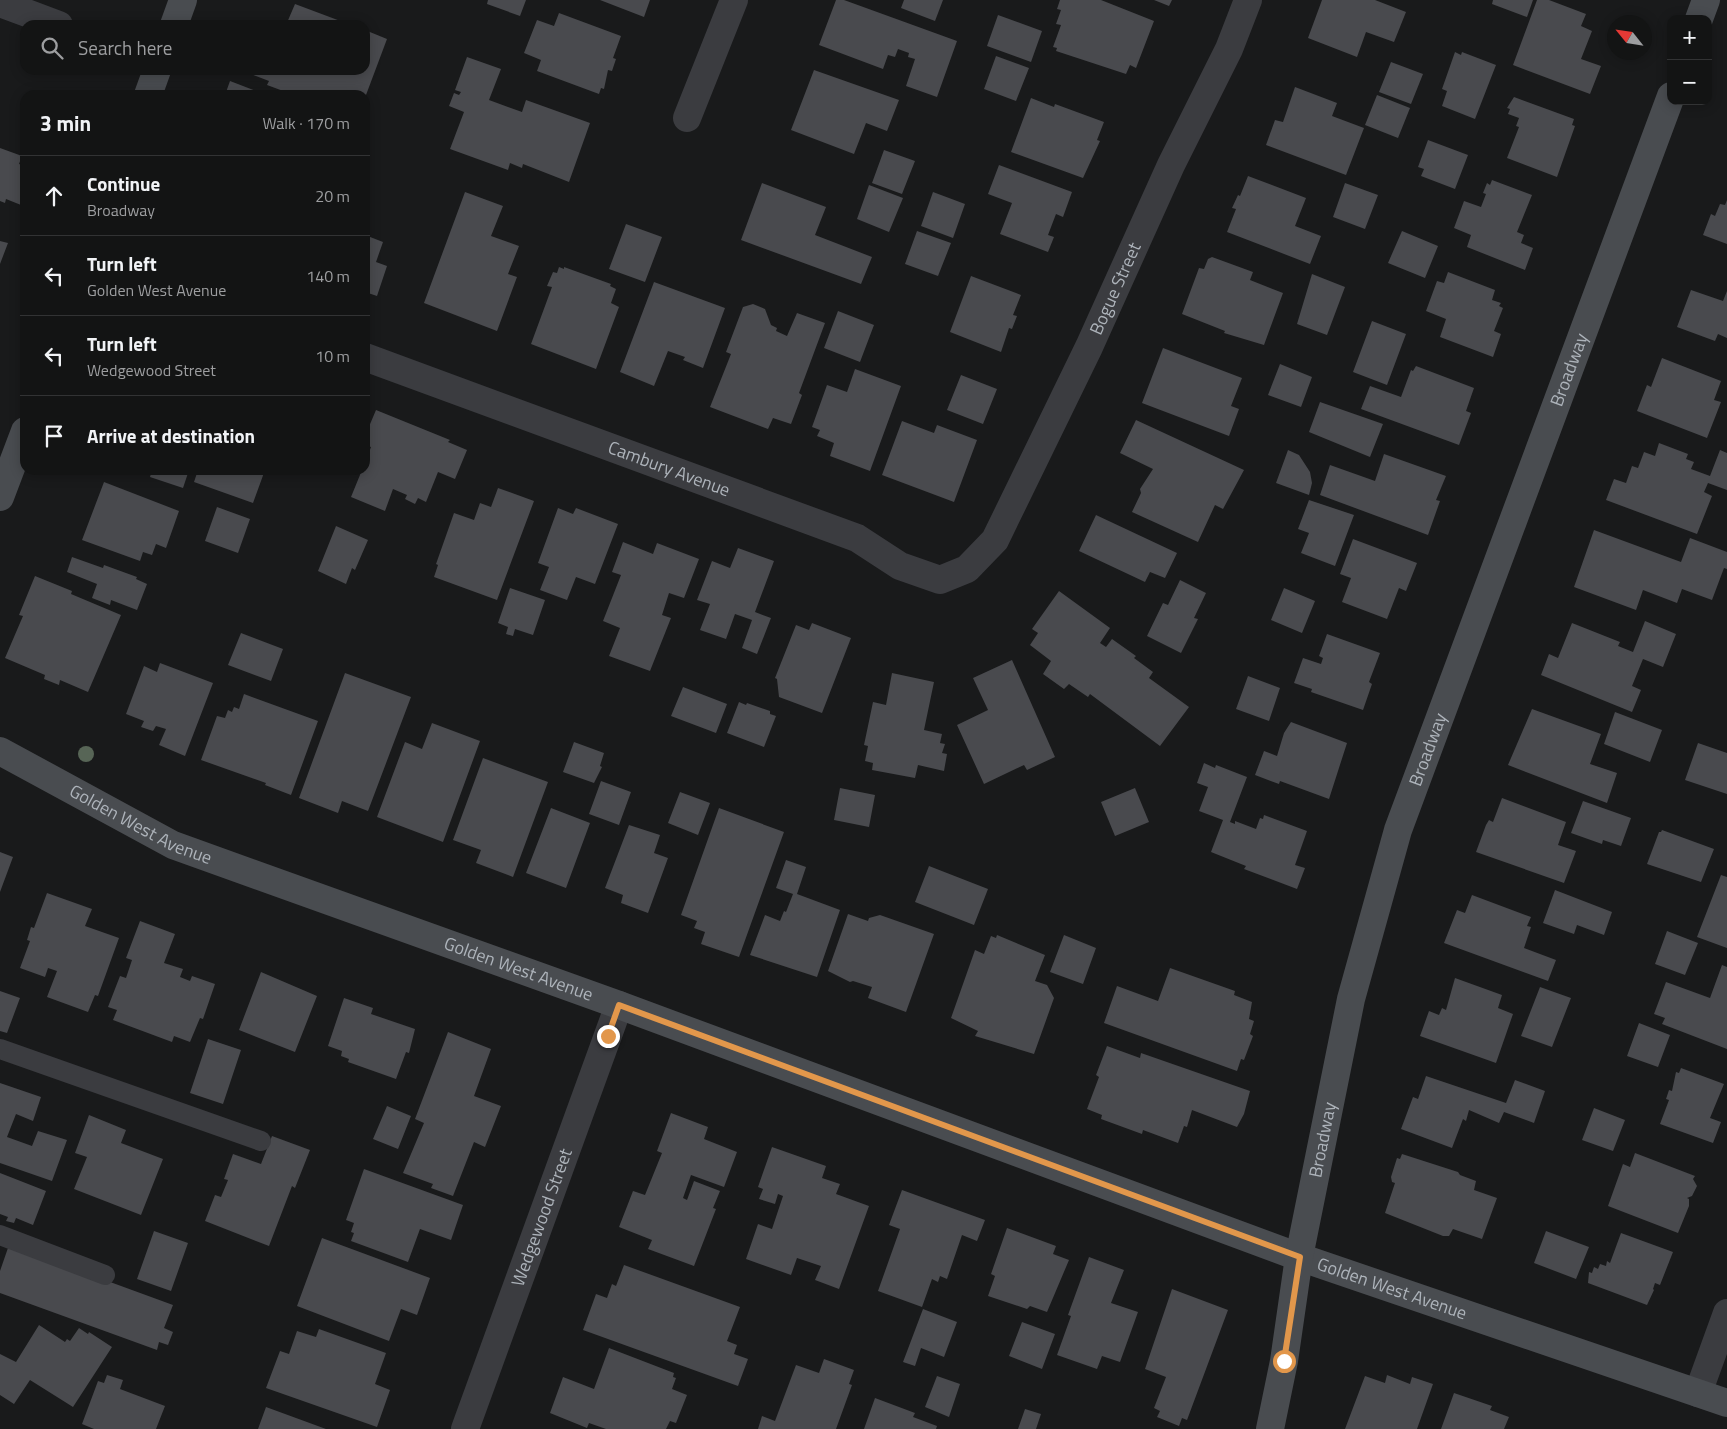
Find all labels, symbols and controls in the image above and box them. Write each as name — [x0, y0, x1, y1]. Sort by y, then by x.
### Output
north arrow — [1607, 15, 1652, 60]
map controls — [1667, 15, 1712, 105]
button: + — [1667, 15, 1712, 60]
search box — [20, 20, 370, 75]
text: Search here — [78, 33, 172, 62]
icon: search — [38, 34, 66, 62]
button: − — [1667, 60, 1712, 105]
text: 3 min — [40, 107, 91, 139]
text: Walk · 170 m — [262, 111, 350, 135]
text: Continue — [87, 169, 160, 198]
icon: ahead — [40, 182, 68, 210]
text: 20 m — [315, 184, 350, 208]
text: Broadway — [87, 198, 155, 222]
street label: Bogue Street — [1082, 237, 1148, 339]
text: Turn left — [87, 249, 157, 278]
icon: left — [40, 262, 68, 290]
text: 140 m — [306, 264, 350, 288]
text: Golden West Avenue — [87, 278, 226, 302]
text: Turn left — [87, 329, 157, 358]
street label: Broadway — [1543, 329, 1595, 410]
icon: left — [40, 342, 68, 370]
text: 10 m — [315, 344, 350, 368]
text: Wedgewood Street — [87, 358, 216, 382]
text: Arrive at destination — [87, 421, 255, 450]
icon: arrive — [40, 422, 68, 450]
street label: Cambury Avenue — [604, 434, 734, 503]
street label: Broadway — [1401, 708, 1454, 790]
street label: Golden West Avenue — [65, 777, 216, 871]
street label: Golden West Avenue — [440, 929, 597, 1008]
route end — [597, 1025, 620, 1048]
street label: Broadway — [1301, 1099, 1343, 1180]
street label: Wedgewood Street — [504, 1144, 579, 1290]
street label: Golden West Avenue — [1313, 1250, 1471, 1326]
route start — [1273, 1350, 1296, 1373]

